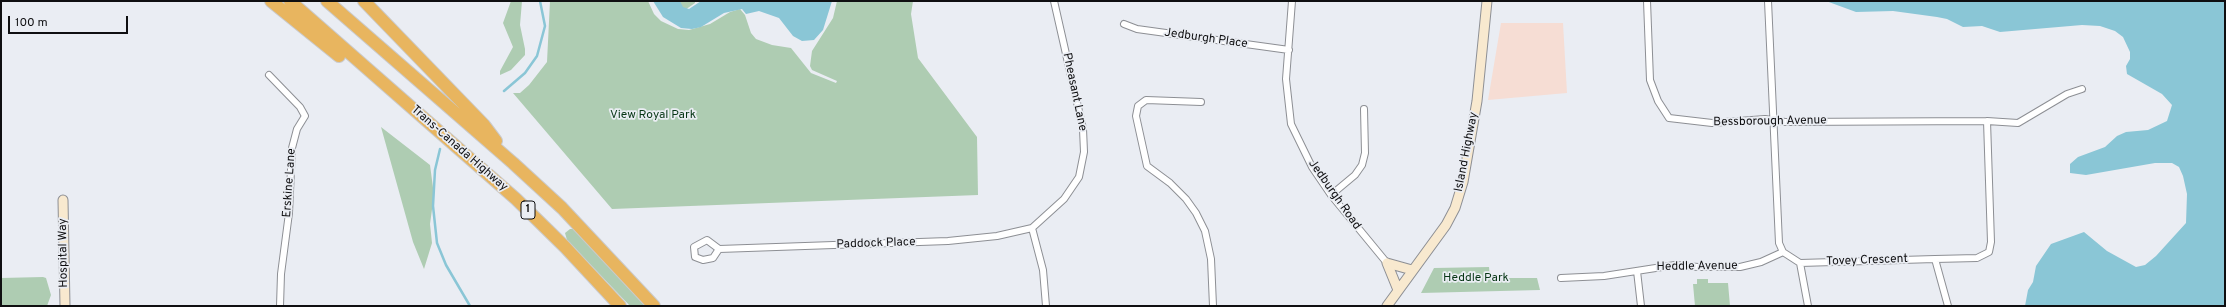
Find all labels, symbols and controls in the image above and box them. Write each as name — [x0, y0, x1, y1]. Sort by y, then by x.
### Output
scale bar — [10, 8, 130, 34]
text: 100 m — [15, 15, 48, 31]
street label: Jedburgh Place — [1163, 26, 1249, 52]
street label: Pheasant Lane — [1059, 52, 1089, 132]
street label: Trans-Canada Highway — [408, 103, 510, 195]
park label: View Royal Park — [610, 109, 696, 123]
street label: Island Highway — [1452, 111, 1482, 193]
street label: Bessborough Avenue — [1713, 114, 1827, 130]
street label: Erskine Lane — [280, 148, 300, 218]
street label: Jedburgh Road — [1305, 157, 1363, 233]
road number: 1 — [521, 201, 535, 219]
street label: Hospital Way — [56, 218, 72, 288]
street label: Paddock Place — [836, 235, 916, 253]
street label: Tovey Crescent — [1826, 252, 1908, 270]
street label: Heddle Avenue — [1656, 259, 1738, 275]
park label: Heddle Park — [1443, 272, 1509, 286]

